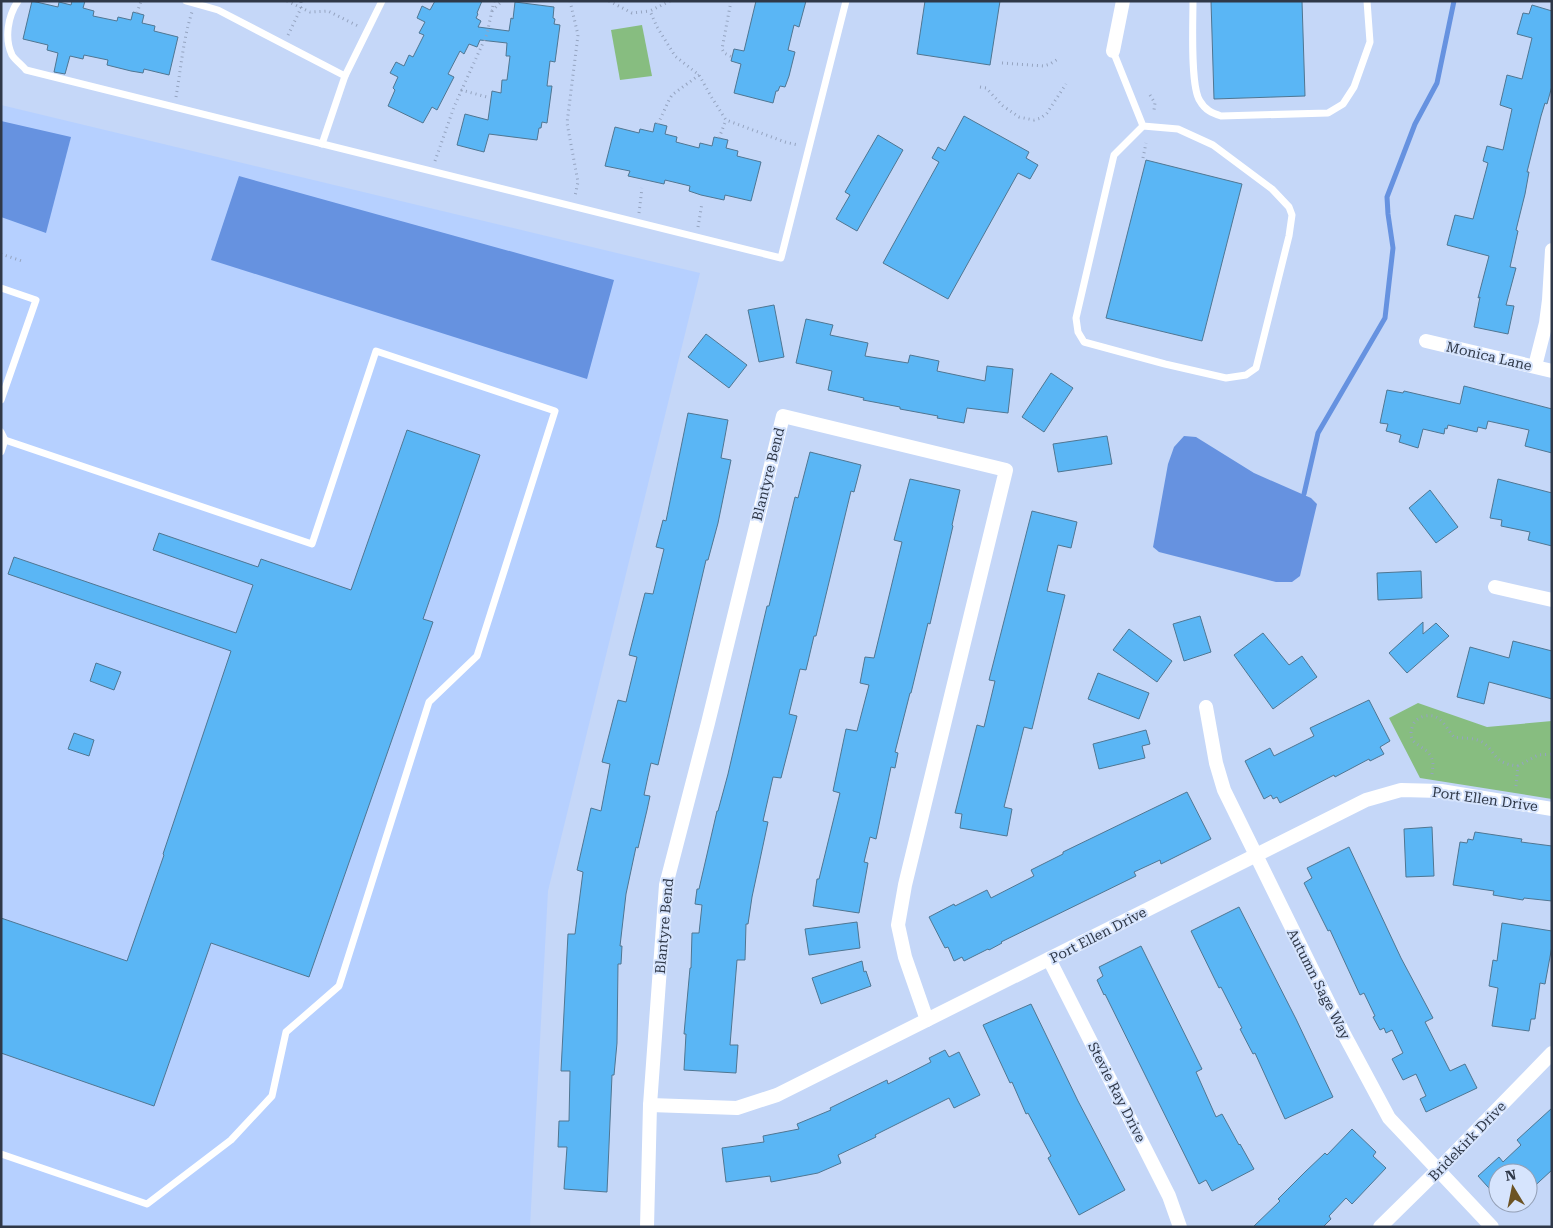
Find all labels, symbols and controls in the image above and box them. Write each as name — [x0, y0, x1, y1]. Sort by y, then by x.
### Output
street label: Monica Lane — [1445, 338, 1534, 374]
street label: Blantyre Bend — [749, 426, 787, 522]
street label: Port Ellen Drive — [1431, 784, 1539, 814]
street label: Blantyre Bend — [652, 878, 676, 974]
street label: Port Ellen Drive — [1047, 904, 1149, 966]
street label: Autumn Sage Way — [1284, 926, 1354, 1043]
street label: Stevie Ray Drive — [1085, 1039, 1149, 1145]
street label: Bridekirk Drive — [1425, 1098, 1509, 1184]
north arrow — [1488, 1163, 1538, 1213]
text: N — [1504, 1166, 1518, 1184]

